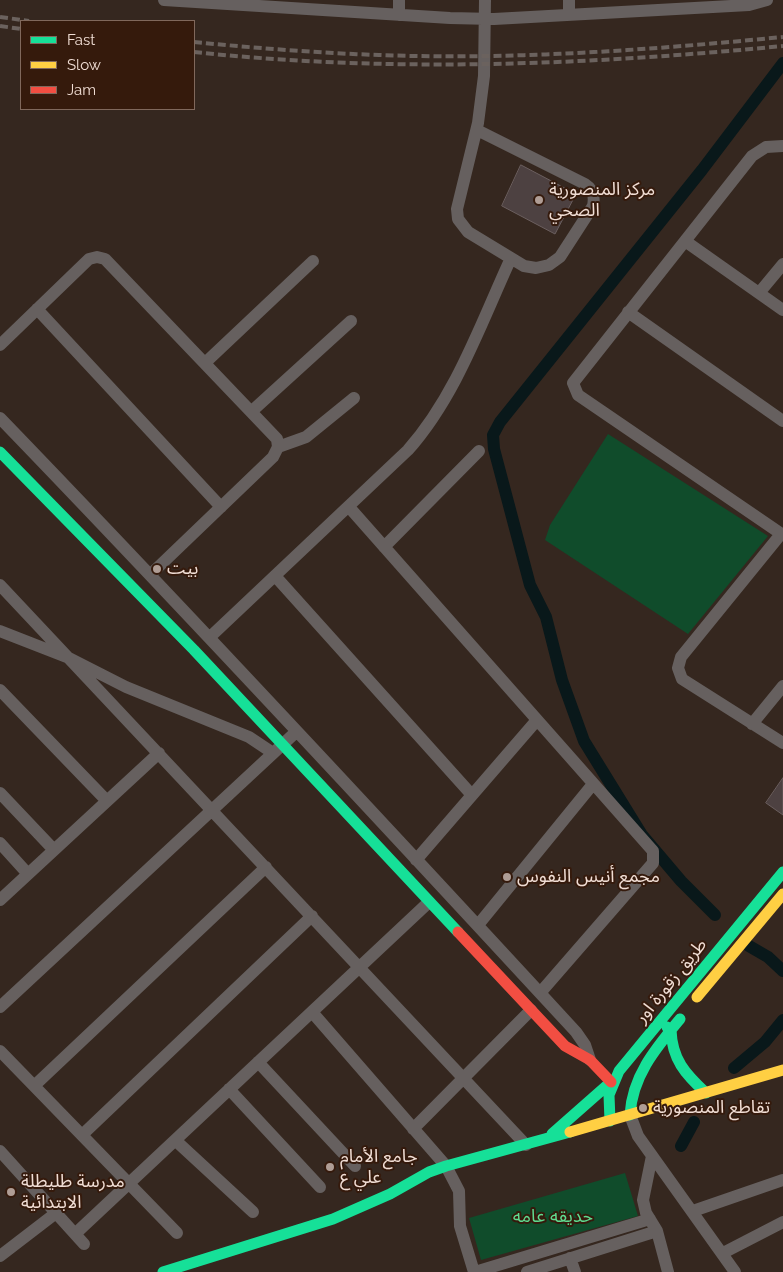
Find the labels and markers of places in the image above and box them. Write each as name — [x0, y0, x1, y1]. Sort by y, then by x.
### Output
place label: مركز المنصورية الصحي — [549, 179, 655, 222]
marker: مركز المنصورية الصحي — [533, 194, 545, 206]
place label: بيت — [167, 558, 198, 580]
marker: بيت — [151, 563, 163, 575]
place label: مجمع أنيس النفوس — [517, 866, 660, 888]
marker: مجمع أنيس النفوس — [501, 871, 513, 883]
place label: تقاطع المنصورية — [653, 1097, 770, 1119]
marker: تقاطع المنصورية — [637, 1102, 649, 1114]
place label: جامع الأمام علي ع — [340, 1146, 418, 1188]
marker: جامع الأمام علي ع — [324, 1161, 336, 1173]
place label: مدرسة طليطلة الابتدائية — [21, 1171, 125, 1214]
marker: مدرسة طليطلة الابتدائية — [5, 1186, 17, 1198]

